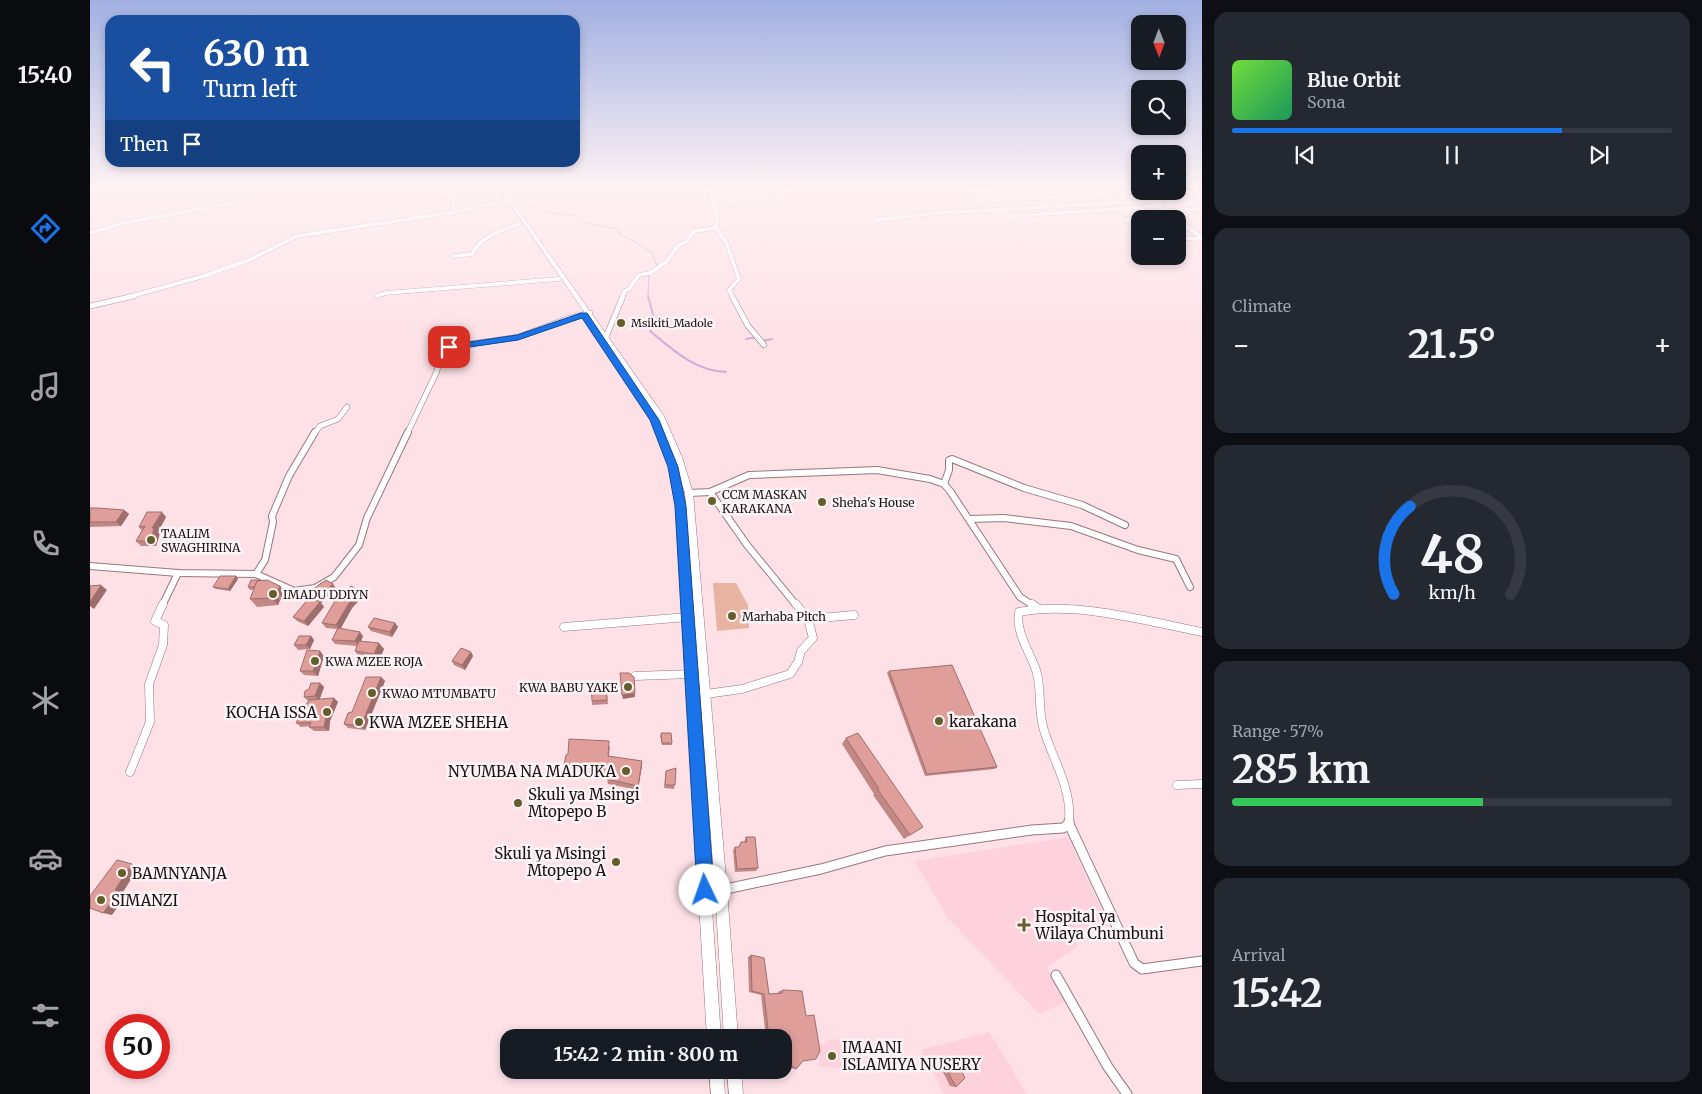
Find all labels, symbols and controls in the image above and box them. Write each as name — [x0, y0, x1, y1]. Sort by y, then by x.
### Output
north arrow — [1131, 15, 1186, 70]
map controls — [1131, 15, 1186, 265]
text: 630 m — [203, 32, 309, 76]
icon: left — [120, 35, 185, 100]
text: 15:40 — [18, 61, 72, 89]
text: Blue Orbit — [1307, 68, 1401, 92]
text: Turn left — [203, 75, 297, 103]
button: search — [1131, 80, 1186, 135]
text: Sona — [1307, 92, 1345, 112]
icon: arrive — [178, 130, 206, 158]
text: Then — [120, 132, 168, 156]
icon: previous — [1291, 141, 1319, 169]
icon: pause — [1438, 141, 1466, 169]
icon: next — [1585, 141, 1613, 169]
button: + — [1131, 145, 1186, 200]
button: − — [1131, 210, 1186, 265]
icon: directions — [28, 211, 63, 246]
text: Climate — [1232, 296, 1291, 316]
place label: Msikiti_Madole — [631, 316, 713, 330]
marker: Msikiti_Madole — [615, 317, 627, 329]
text: 21.5° — [1408, 321, 1496, 368]
pin — [428, 326, 470, 368]
text: − — [1232, 327, 1251, 363]
text: + — [1653, 327, 1672, 363]
icon: arrive — [435, 333, 463, 361]
icon: music — [28, 369, 63, 404]
place label: CCM MASKAN KARAKANA — [722, 487, 808, 516]
marker: CCM MASKAN KARAKANA — [706, 495, 718, 507]
place label: Sheha's House — [832, 495, 915, 510]
marker: Sheha's House — [816, 496, 828, 508]
text: 48 — [1419, 522, 1485, 587]
icon: phone — [28, 526, 63, 561]
place label: TAALIM SWAGHIRINA — [161, 526, 241, 555]
marker: TAALIM SWAGHIRINA — [145, 534, 157, 546]
text: km/h — [1428, 581, 1476, 604]
place label: IMADU DDIYN — [283, 587, 369, 602]
marker: IMADU DDIYN — [267, 588, 279, 600]
place label: Marhaba Pitch — [742, 609, 826, 624]
marker: Marhaba Pitch — [726, 610, 738, 622]
place label: KWA MZEE ROJA — [325, 654, 423, 669]
marker: KWA MZEE ROJA — [309, 655, 321, 667]
place label: KWA BABU YAKE — [519, 680, 618, 695]
marker: KWA BABU YAKE — [622, 681, 634, 693]
icon: climate — [28, 683, 63, 718]
place label: KWAO MTUMBATU — [382, 686, 496, 701]
marker: KWAO MTUMBATU — [366, 687, 378, 699]
place label: KOCHA ISSA — [226, 703, 317, 722]
marker: KOCHA ISSA — [321, 706, 333, 718]
place label: karakana — [949, 712, 1017, 731]
place label: KWA MZEE SHEHA — [369, 713, 508, 732]
marker: karakana — [933, 715, 945, 727]
marker: KWA MZEE SHEHA — [353, 716, 365, 728]
text: Range · 57% — [1232, 721, 1324, 741]
text: 285 km — [1232, 746, 1370, 793]
place label: NYUMBA NA MADUKA — [448, 762, 616, 781]
marker: NYUMBA NA MADUKA — [620, 765, 632, 777]
place label: Skuli ya Msingi Mtopepo B — [528, 785, 640, 821]
marker: Skuli ya Msingi Mtopepo B — [512, 797, 524, 809]
icon: car — [28, 841, 63, 876]
place label: Skuli ya Msingi Mtopepo A — [494, 844, 606, 880]
marker: Skuli ya Msingi Mtopepo A — [610, 856, 622, 868]
position arrow — [678, 863, 730, 915]
place label: BAMNYANJA — [132, 864, 227, 883]
marker: BAMNYANJA — [116, 867, 128, 879]
place label: SIMANZI — [111, 891, 178, 910]
marker: SIMANZI — [95, 894, 107, 906]
place label: Hospital ya Wilaya Chumbuni — [1034, 907, 1164, 943]
marker: Hospital ya Wilaya Chumbuni — [1017, 918, 1031, 932]
text: Arrival — [1232, 945, 1285, 965]
text: 15:42 — [1232, 970, 1323, 1017]
icon: filters — [28, 998, 63, 1033]
speed limit sign: 50 — [105, 1014, 170, 1079]
place label: IMAANI ISLAMIYA NUSERY — [842, 1038, 981, 1074]
text: 15:42 · 2 min · 800 m — [554, 1042, 738, 1066]
marker: IMAANI ISLAMIYA NUSERY — [826, 1050, 838, 1062]

